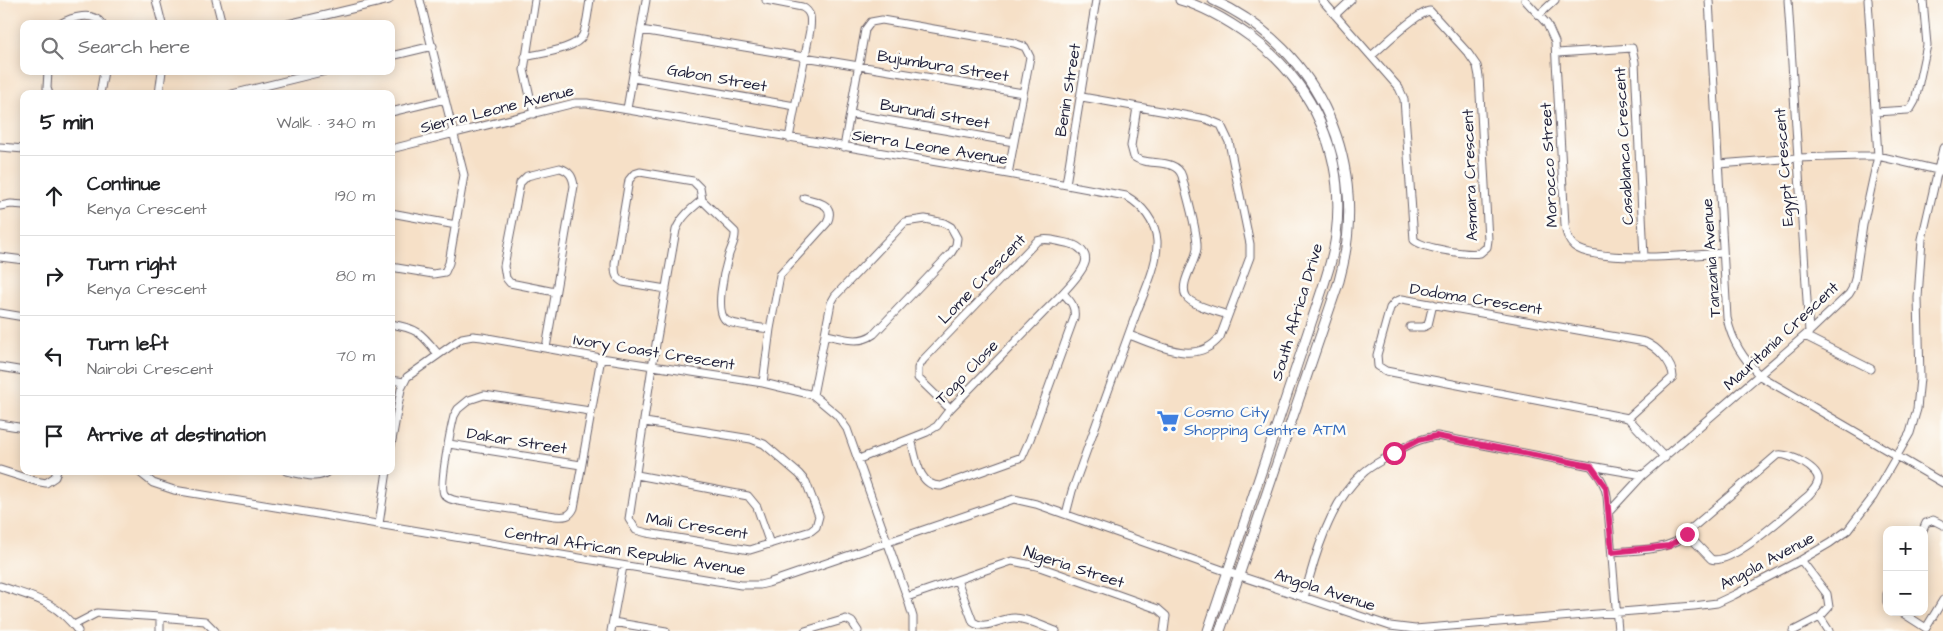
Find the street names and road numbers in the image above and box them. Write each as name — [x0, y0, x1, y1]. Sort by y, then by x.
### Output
street label: Benin Street — [1050, 41, 1086, 138]
street label: Bujumbura Street — [876, 45, 1011, 87]
street label: Gabon Street — [665, 58, 769, 98]
street label: Casablanca Crescent — [1609, 66, 1639, 225]
street label: Sierra Leone Avenue — [418, 79, 576, 139]
street label: Burundi Street — [879, 94, 992, 135]
street label: Morocco Street — [1535, 101, 1563, 228]
street label: Egypt Crescent — [1769, 107, 1800, 227]
street label: Asmara Crescent — [1457, 108, 1483, 242]
street label: Sierra Leone Avenue — [851, 124, 1010, 170]
street label: Tanzania Avenue — [1696, 197, 1726, 318]
street label: Lome Crescent — [933, 229, 1031, 329]
street label: South Africa Drive — [1266, 240, 1328, 383]
street label: Mauritania Crescent — [1718, 276, 1844, 395]
street label: Dodoma Crescent — [1408, 278, 1544, 320]
street label: Ivory Coast Crescent — [572, 328, 737, 377]
street label: Togo Close — [931, 335, 1004, 410]
street label: Dakar Street — [465, 422, 569, 460]
street label: Mali Crescent — [645, 507, 750, 545]
street label: Central African Republic Avenue — [503, 521, 747, 581]
street label: Angola Avenue — [1716, 527, 1819, 596]
street label: Nigeria Street — [1021, 540, 1128, 595]
street label: Angola Avenue — [1272, 563, 1378, 618]

